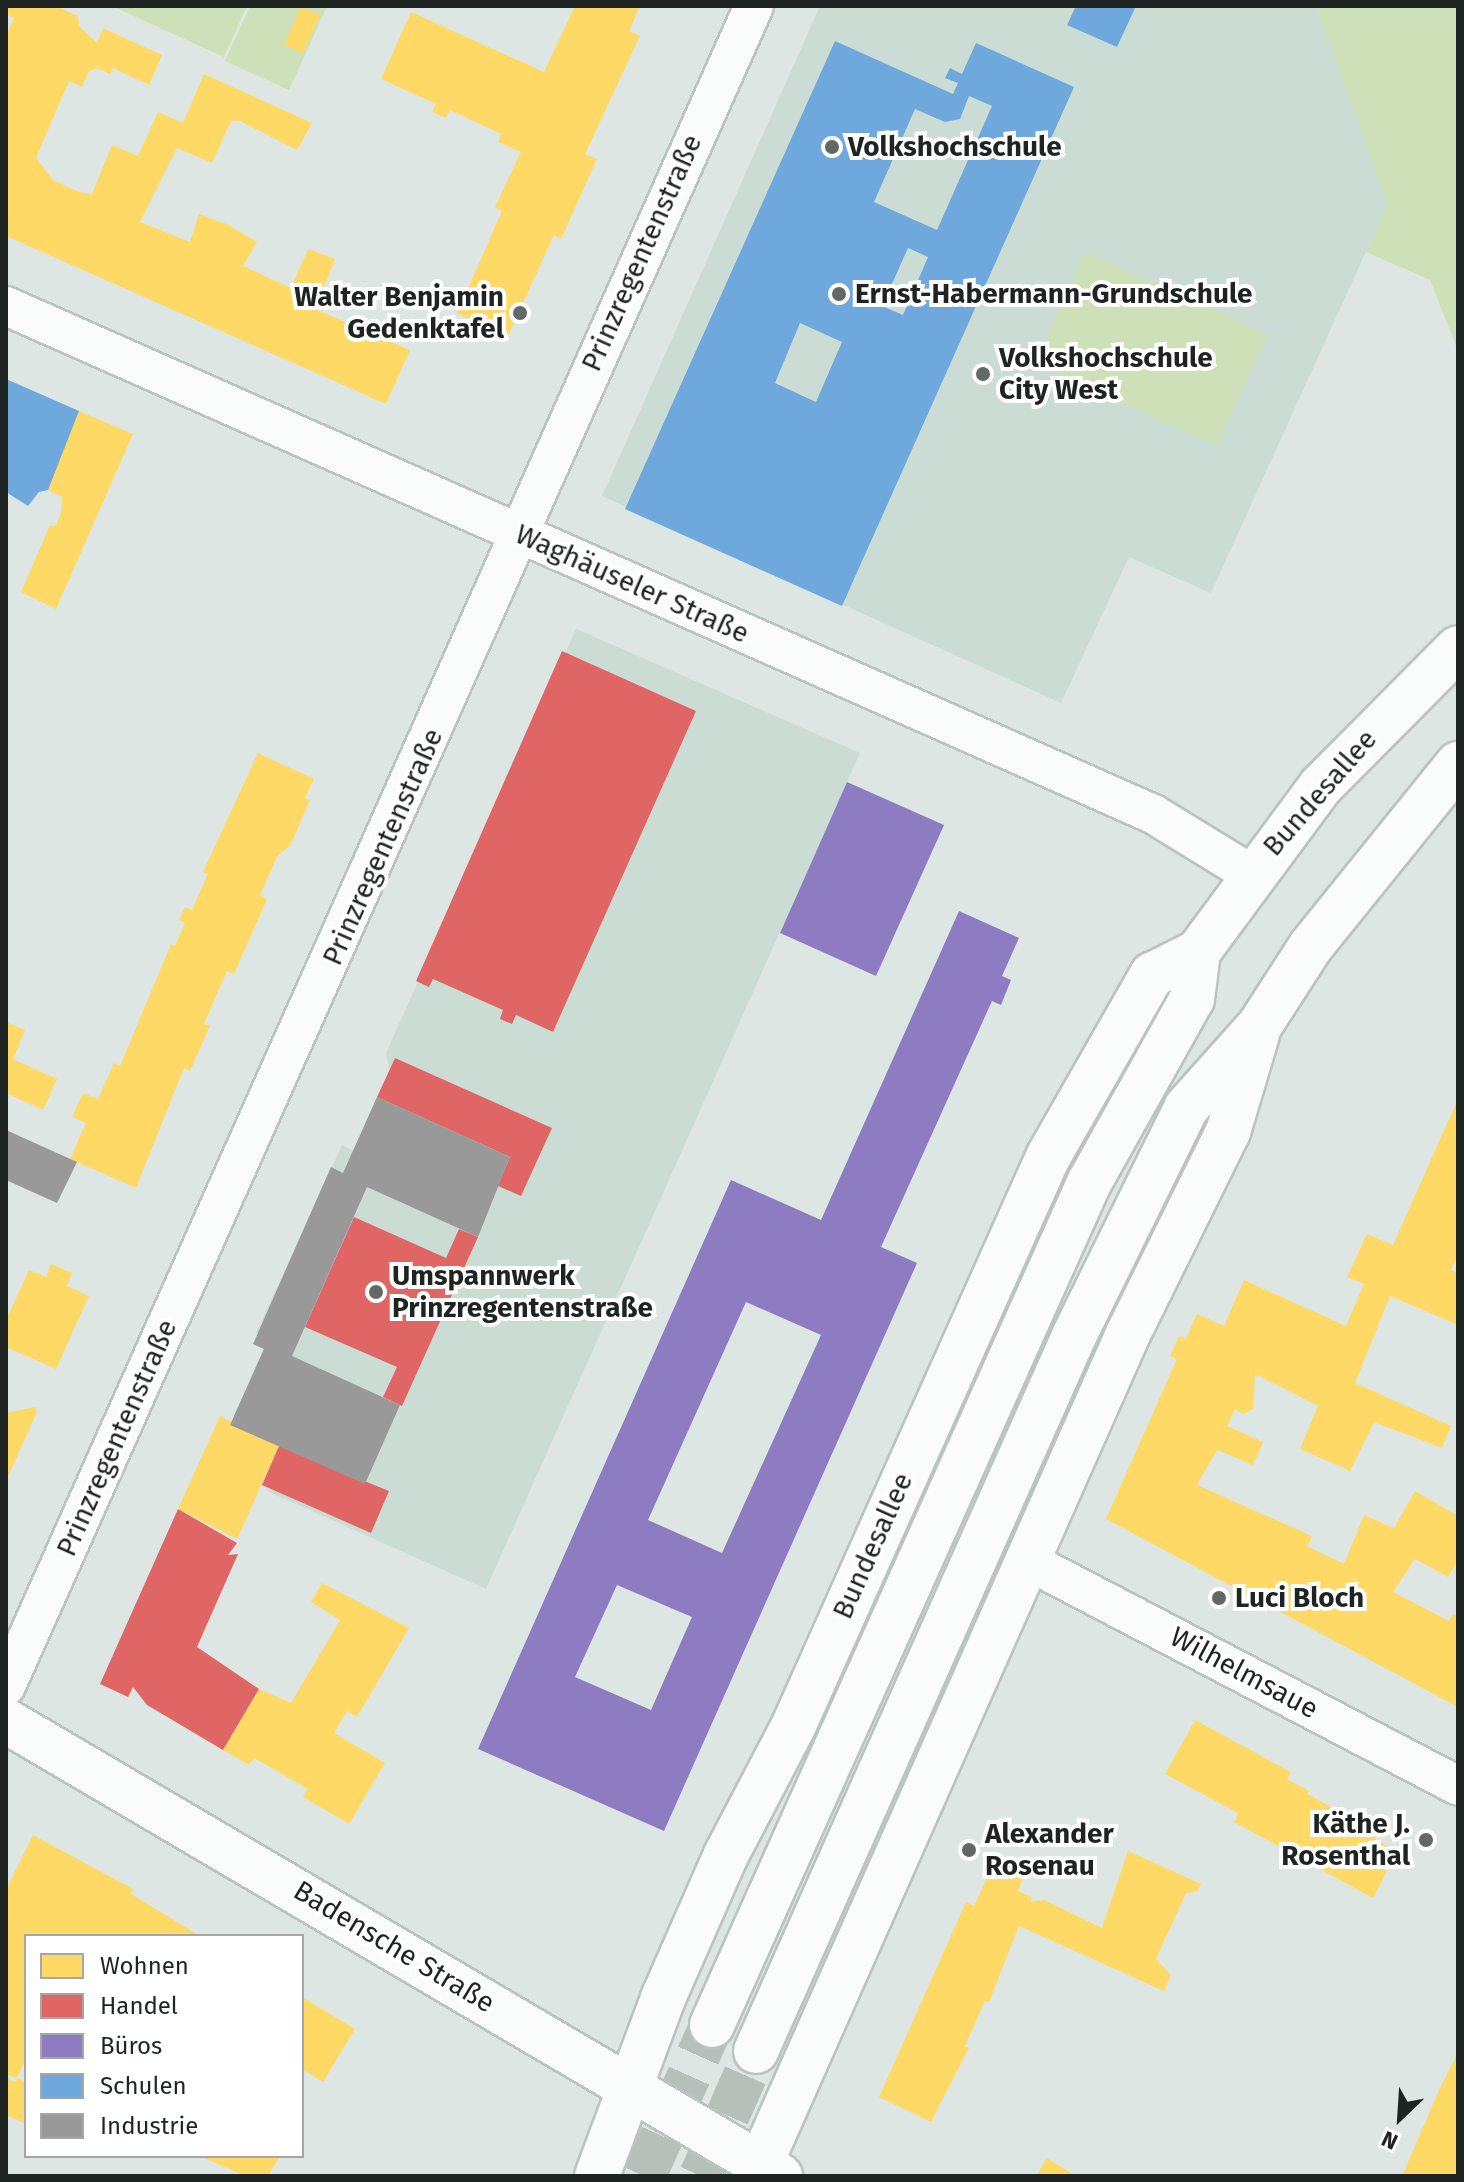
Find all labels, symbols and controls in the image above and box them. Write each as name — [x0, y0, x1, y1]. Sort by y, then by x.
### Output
street label: Prinzregentenstraße — [575, 129, 709, 377]
place label: Volkshochschule — [848, 130, 1062, 164]
marker: Volkshochschule — [823, 138, 841, 156]
place label: Ernst-Habermann-Grundschule — [855, 277, 1253, 311]
place label: Walter Benjamin Gedenktafel — [294, 280, 504, 346]
marker: Ernst-Habermann-Grundschule — [830, 285, 848, 303]
marker: Walter Benjamin Gedenktafel — [511, 304, 529, 322]
place label: Volkshochschule City West — [999, 341, 1213, 407]
marker: Volkshochschule City West — [974, 365, 992, 383]
street label: Waghäuseler Straße — [510, 517, 754, 651]
street label: Prinzregentenstraße — [316, 723, 450, 971]
street label: Bundesallee — [1256, 723, 1384, 863]
place label: Umspannwerk Prinzregentenstraße — [392, 1259, 653, 1325]
marker: Umspannwerk Prinzregentenstraße — [367, 1283, 385, 1301]
street label: Prinzregentenstraße — [50, 1314, 184, 1562]
street label: Bundesallee — [826, 1468, 920, 1624]
place label: Luci Bloch — [1235, 1581, 1364, 1615]
marker: Luci Bloch — [1210, 1589, 1228, 1607]
street label: Wilhelmsaue — [1164, 1620, 1324, 1726]
place label: Käthe J. Rosenthal — [1281, 1807, 1410, 1873]
place label: Alexander Rosenau — [985, 1817, 1114, 1883]
marker: Käthe J. Rosenthal — [1417, 1831, 1435, 1849]
marker: Alexander Rosenau — [960, 1841, 978, 1859]
street label: Badensche Straße — [287, 1874, 501, 2020]
legend — [24, 1934, 304, 2158]
text: Wohnen — [100, 1952, 189, 1980]
text: Handel — [100, 1992, 178, 2020]
text: Büros — [100, 2032, 162, 2060]
text: Schulen — [100, 2072, 187, 2100]
north arrow — [1360, 2078, 1440, 2158]
text: Industrie — [100, 2112, 198, 2140]
text: N — [1377, 2125, 1402, 2156]

